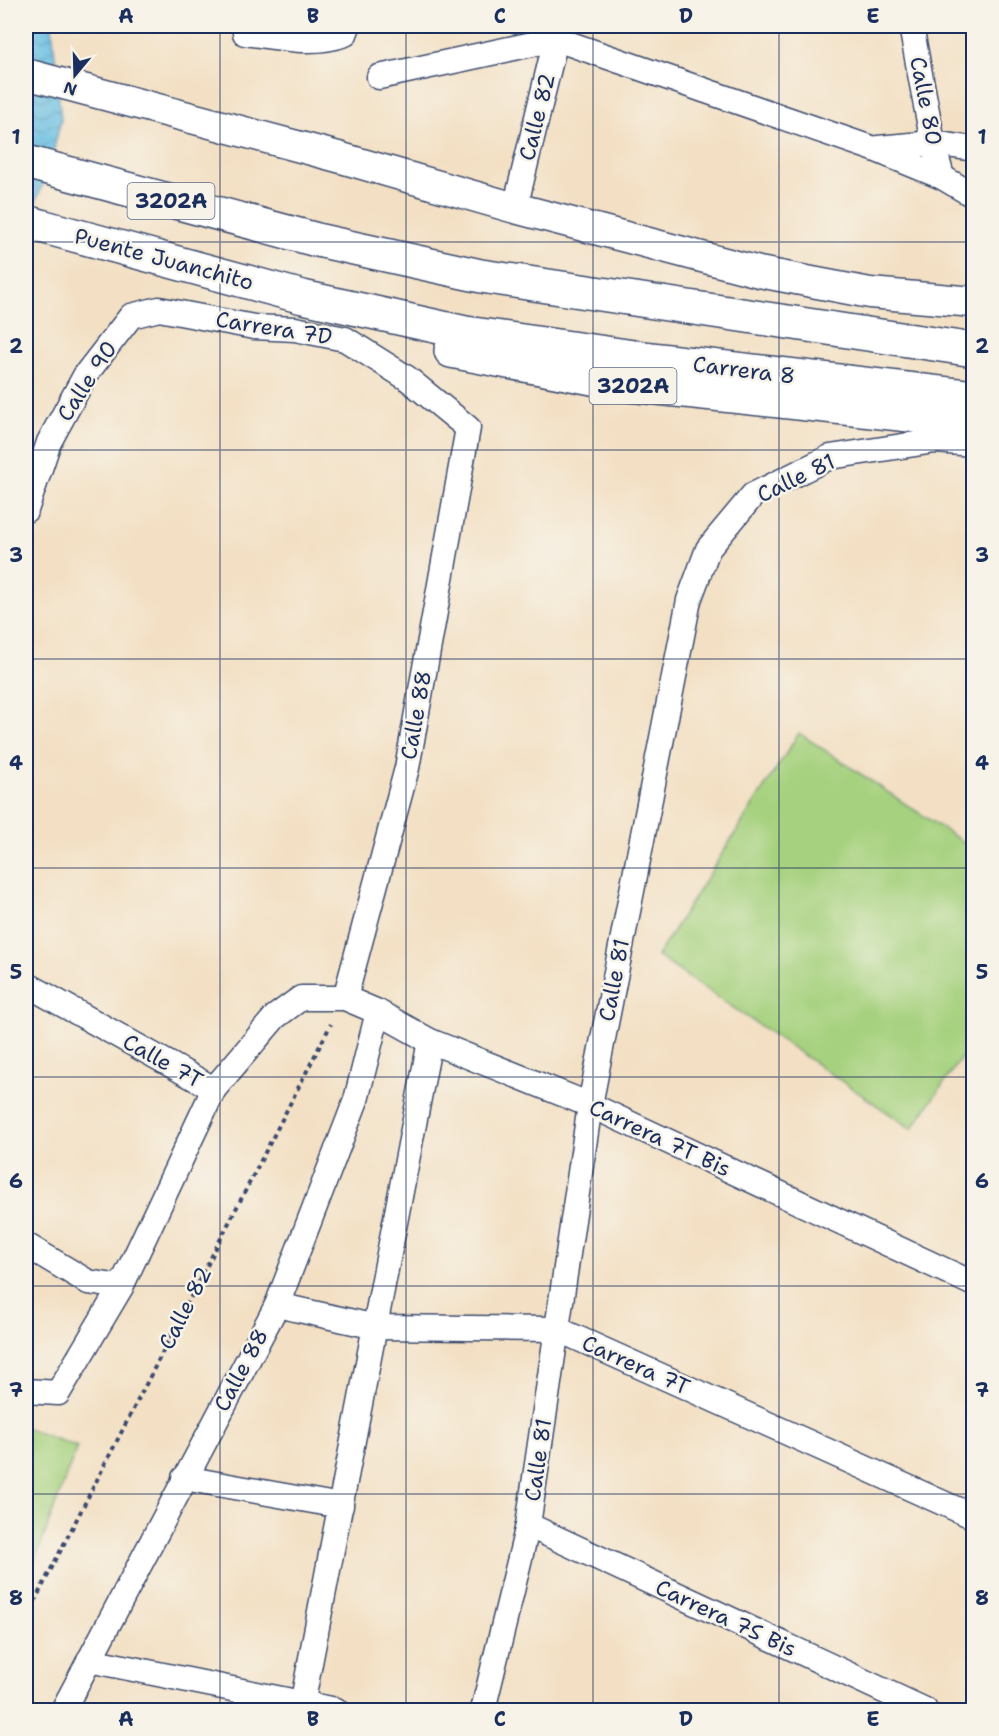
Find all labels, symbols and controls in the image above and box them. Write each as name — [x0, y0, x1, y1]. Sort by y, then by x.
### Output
text: A — [118, 3, 134, 29]
text: B — [307, 3, 319, 29]
text: C — [494, 3, 506, 29]
text: D — [679, 3, 693, 29]
text: E — [866, 3, 880, 29]
north arrow — [45, 45, 105, 105]
street label: Calle 80 — [903, 54, 949, 148]
street label: Calle 82 — [512, 70, 562, 164]
text: N — [61, 77, 80, 101]
text: 1 — [11, 124, 21, 150]
text: 1 — [977, 124, 987, 150]
road number: 3202A — [128, 183, 214, 219]
street label: Puente Juanchito — [71, 221, 257, 297]
street label: Carrera 7D — [214, 304, 334, 352]
text: 2 — [9, 333, 23, 359]
text: 2 — [975, 333, 989, 359]
street label: Calle 90 — [50, 335, 124, 427]
street label: Carrera 8 — [691, 349, 797, 391]
road number: 3202A — [590, 368, 676, 404]
street label: Calle 81 — [752, 447, 840, 509]
text: 3 — [9, 542, 23, 568]
text: 3 — [975, 542, 989, 568]
street label: Calle 88 — [394, 668, 438, 762]
text: 4 — [9, 750, 23, 776]
text: 4 — [975, 750, 989, 776]
street label: Calle 81 — [592, 936, 636, 1024]
text: 5 — [10, 959, 22, 985]
text: 5 — [976, 959, 988, 985]
street label: Calle 7T — [118, 1027, 209, 1095]
street label: Carrera 7T Bis — [585, 1093, 735, 1183]
text: 6 — [9, 1168, 23, 1194]
text: 6 — [975, 1168, 989, 1194]
street label: Calle 82 — [152, 1262, 218, 1354]
street label: Calle 88 — [207, 1323, 275, 1417]
street label: Carrera 7T — [577, 1328, 695, 1402]
text: 7 — [9, 1377, 23, 1403]
text: 7 — [975, 1377, 989, 1403]
street label: Calle 81 — [518, 1417, 558, 1503]
street label: Carrera 7S Bis — [651, 1573, 801, 1663]
text: 8 — [9, 1585, 23, 1611]
text: 8 — [975, 1585, 989, 1611]
text: A — [118, 1706, 134, 1732]
text: B — [307, 1706, 319, 1732]
text: C — [494, 1706, 506, 1732]
text: D — [679, 1706, 693, 1732]
text: E — [866, 1706, 880, 1732]

